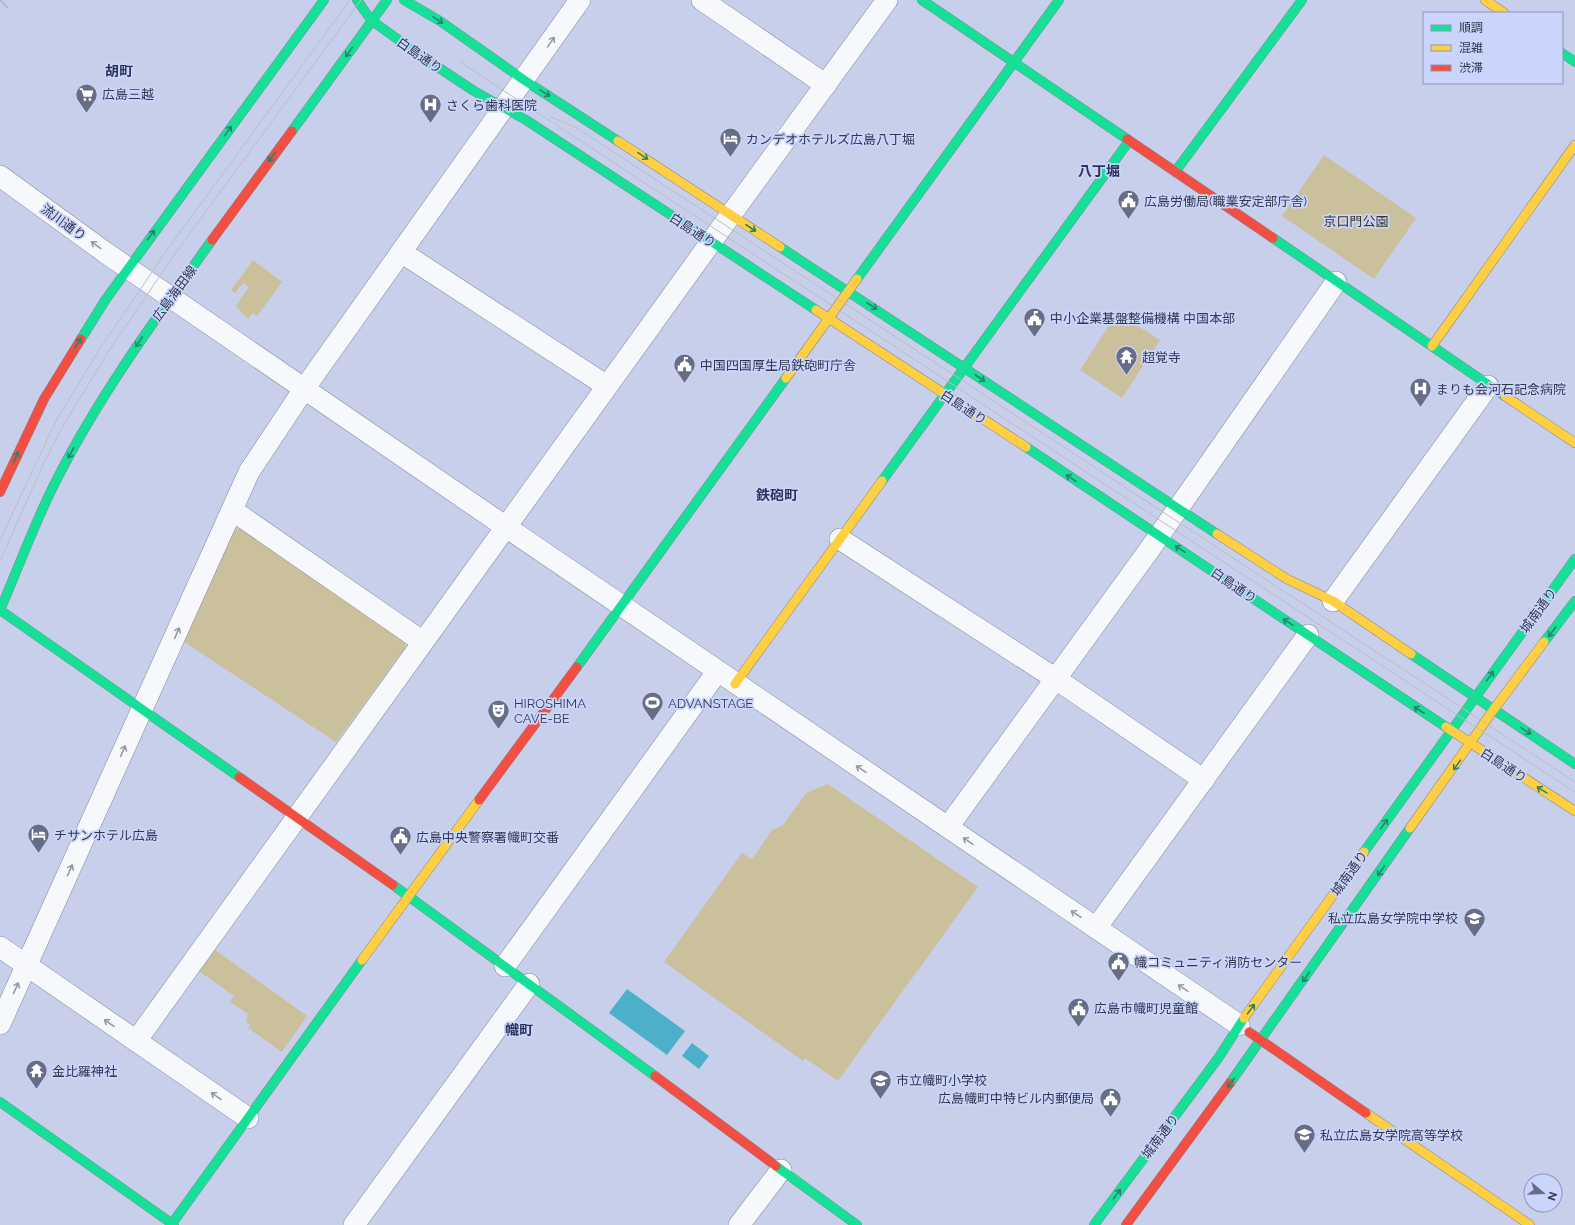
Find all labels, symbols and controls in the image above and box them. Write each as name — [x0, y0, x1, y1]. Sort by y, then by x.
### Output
legend — [1423, 12, 1563, 84]
one-way arrow — [432, 16, 443, 24]
text: 順調 — [1459, 21, 1483, 35]
street label: 白島通り — [394, 34, 445, 76]
one-way arrow — [547, 36, 555, 47]
text: 混雑 — [1459, 41, 1483, 55]
one-way arrow — [345, 46, 353, 57]
text: 渋滞 — [1459, 61, 1483, 75]
district label: 胡町 — [105, 63, 133, 79]
supermarket icon: 広島三越 — [74, 81, 100, 114]
place label: 広島三越 — [102, 87, 154, 102]
one-way arrow — [539, 89, 550, 97]
hospital icon: さくら歯科医院 — [417, 92, 443, 125]
place label: さくら歯科医院 — [446, 98, 537, 113]
one-way arrow — [224, 125, 232, 136]
hotel icon: カンデオホテルズ広島八丁堀 — [717, 126, 743, 159]
place label: カンデオホテルズ広島八丁堀 — [746, 132, 915, 147]
one-way arrow — [268, 151, 277, 162]
one-way arrow — [637, 152, 648, 160]
district label: 八丁堀 — [1078, 163, 1120, 179]
public building icon: 広島労働局(職業安定部庁舎) — [1115, 188, 1141, 221]
place label: 広島労働局(職業安定部庁舎) — [1144, 194, 1307, 209]
street label: 流川通り — [38, 201, 89, 244]
street label: 白島通り — [667, 210, 719, 251]
park label: 京口門公園 — [1323, 214, 1389, 229]
one-way arrow — [745, 224, 756, 232]
one-way arrow — [147, 230, 155, 241]
one-way arrow — [91, 241, 102, 249]
street label: 広島海田線 — [149, 263, 200, 324]
one-way arrow — [866, 302, 877, 311]
public building icon: 中小企業基盤整備機構 中国本部 — [1022, 305, 1048, 338]
place label: 中小企業基盤整備機構 中国本部 — [1050, 311, 1235, 326]
one-way arrow — [135, 336, 143, 347]
one-way arrow — [74, 337, 82, 348]
temple icon: 超覚寺 — [1114, 344, 1140, 377]
place label: 超覚寺 — [1142, 350, 1181, 365]
public building icon: 中国四国厚生局鉄砲町庁舎 — [672, 352, 698, 385]
place label: 中国四国厚生局鉄砲町庁舎 — [700, 358, 856, 373]
one-way arrow — [974, 374, 986, 382]
hospital icon: まりも会河石記念病院 — [1407, 376, 1433, 409]
place label: まりも会河石記念病院 — [1436, 382, 1566, 397]
street label: 白島通り — [938, 387, 990, 428]
one-way arrow — [67, 447, 74, 459]
one-way arrow — [13, 451, 20, 463]
one-way arrow — [1066, 474, 1077, 482]
district label: 鉄砲町 — [756, 487, 798, 503]
one-way arrow — [1175, 545, 1186, 553]
street label: 白島通り — [1208, 565, 1259, 606]
street label: 城南通り — [1517, 585, 1560, 636]
one-way arrow — [1282, 617, 1294, 625]
one-way arrow — [174, 627, 181, 639]
one-way arrow — [1548, 627, 1556, 638]
one-way arrow — [1486, 671, 1494, 682]
sports icon: ADVANSTAGE — [640, 690, 666, 723]
place label: HIROSHIMA CAVE-BE — [514, 696, 586, 726]
place label: ADVANSTAGE — [668, 696, 753, 711]
theatre icon: HIROSHIMA CAVE-BE — [486, 697, 512, 730]
one-way arrow — [1414, 706, 1425, 714]
one-way arrow — [1521, 727, 1532, 735]
street label: 白島通り — [1478, 745, 1530, 786]
one-way arrow — [120, 746, 128, 758]
one-way arrow — [1452, 759, 1461, 770]
one-way arrow — [856, 765, 867, 773]
one-way arrow — [1536, 785, 1548, 793]
one-way arrow — [1380, 819, 1388, 830]
hotel icon: チサンホテル広島 — [26, 822, 52, 855]
public building icon: 広島中央警察署幟町交番 — [388, 824, 414, 857]
place label: チサンホテル広島 — [54, 828, 158, 843]
place label: 広島中央警察署幟町交番 — [416, 830, 559, 845]
one-way arrow — [963, 837, 974, 846]
street label: 城南通り — [1328, 848, 1371, 899]
one-way arrow — [67, 864, 74, 876]
one-way arrow — [1377, 865, 1385, 876]
school or university icon: 私立広島女学院中学校 — [1461, 905, 1487, 938]
one-way arrow — [1071, 910, 1082, 918]
place label: 私立広島女学院中学校 — [1328, 911, 1458, 926]
public building icon: 幟コミュニティ消防センター — [1105, 949, 1131, 982]
place label: 幟コミュニティ消防センター — [1134, 955, 1302, 970]
one-way arrow — [1302, 971, 1310, 982]
one-way arrow — [13, 982, 20, 994]
one-way arrow — [1178, 984, 1189, 992]
public building icon: 広島市幟町児童館 — [1065, 995, 1091, 1028]
place label: 広島市幟町児童館 — [1094, 1001, 1198, 1016]
one-way arrow — [1247, 1004, 1255, 1015]
one-way arrow — [104, 1019, 115, 1027]
district label: 幟町 — [505, 1022, 533, 1038]
temple icon: 金比羅神社 — [24, 1058, 50, 1091]
place label: 金比羅神社 — [52, 1064, 117, 1079]
school or university icon: 市立幟町小学校 — [868, 1067, 894, 1100]
place label: 市立幟町小学校 — [896, 1073, 987, 1088]
one-way arrow — [1227, 1077, 1235, 1088]
public building icon: 広島幟町中特ビル内郵便局 — [1097, 1085, 1123, 1118]
place label: 広島幟町中特ビル内郵便局 — [938, 1091, 1094, 1106]
one-way arrow — [211, 1092, 222, 1100]
street label: 城南通り — [1139, 1111, 1182, 1162]
school or university icon: 私立広島女学院高等学校 — [1292, 1122, 1318, 1155]
place label: 私立広島女学院高等学校 — [1320, 1128, 1463, 1143]
north arrow — [1523, 1173, 1563, 1213]
one-way arrow — [1113, 1188, 1121, 1199]
text: N — [1544, 1190, 1559, 1202]

